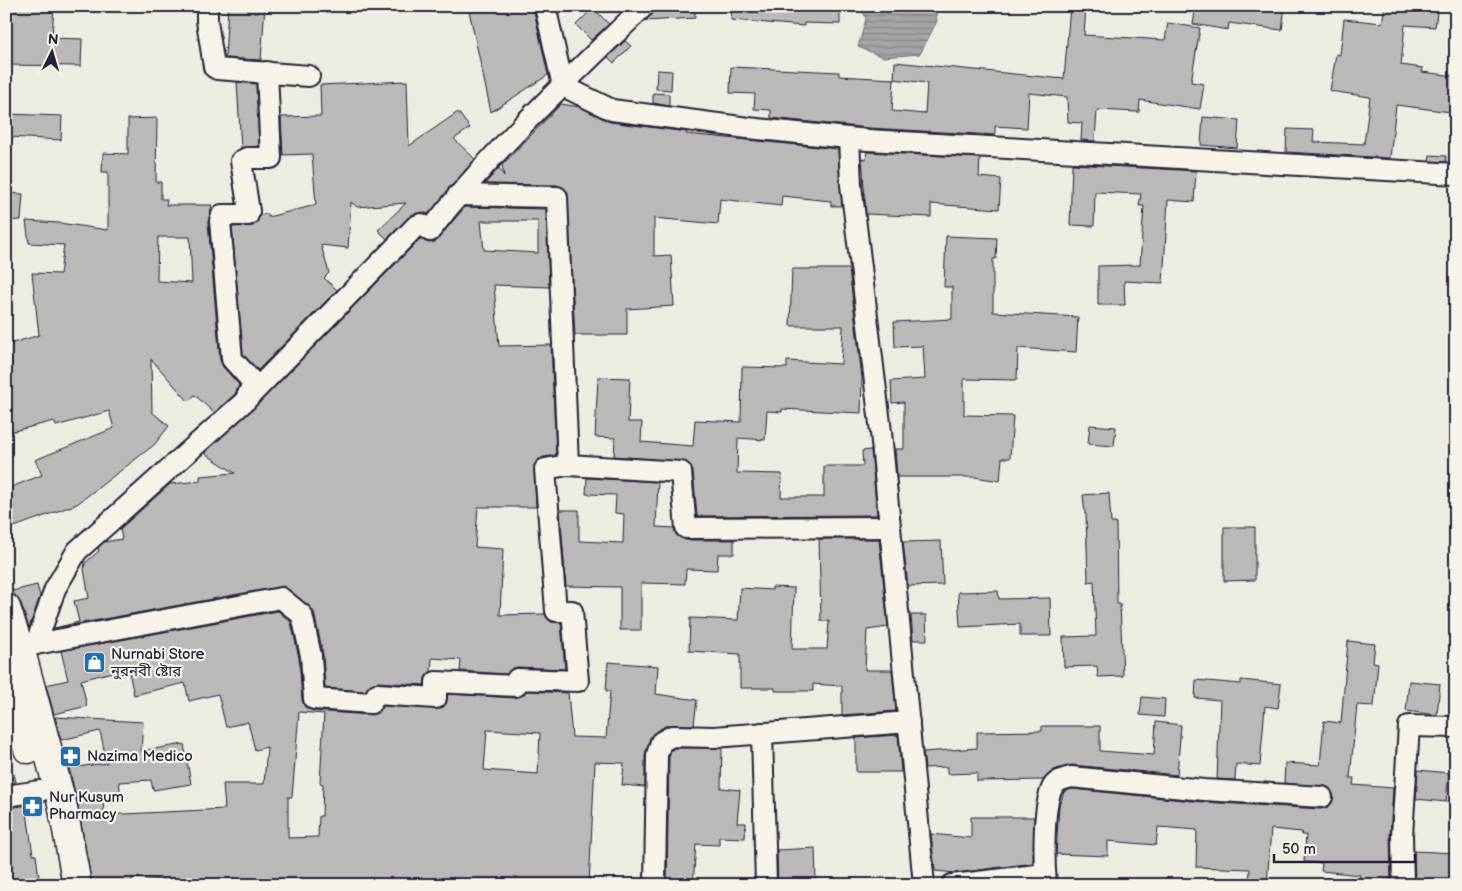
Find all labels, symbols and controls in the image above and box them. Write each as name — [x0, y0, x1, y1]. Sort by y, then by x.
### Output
north arrow — [28, 28, 78, 78]
text: N — [47, 31, 59, 48]
place label: Nurnabi Store নুরনবী ষ্টোর — [110, 645, 205, 681]
shop icon: Nurnabi Store নুরনবী ষ্টোর — [83, 651, 107, 675]
pharmacy icon: Nazima Medico — [59, 744, 83, 768]
place label: Nazima Medico — [87, 747, 193, 766]
place label: Nur Kusum Pharmacy — [49, 788, 124, 824]
pharmacy icon: Nur Kusum Pharmacy — [21, 794, 45, 818]
scale bar — [1274, 831, 1416, 863]
text: 50 m — [1282, 840, 1316, 859]

